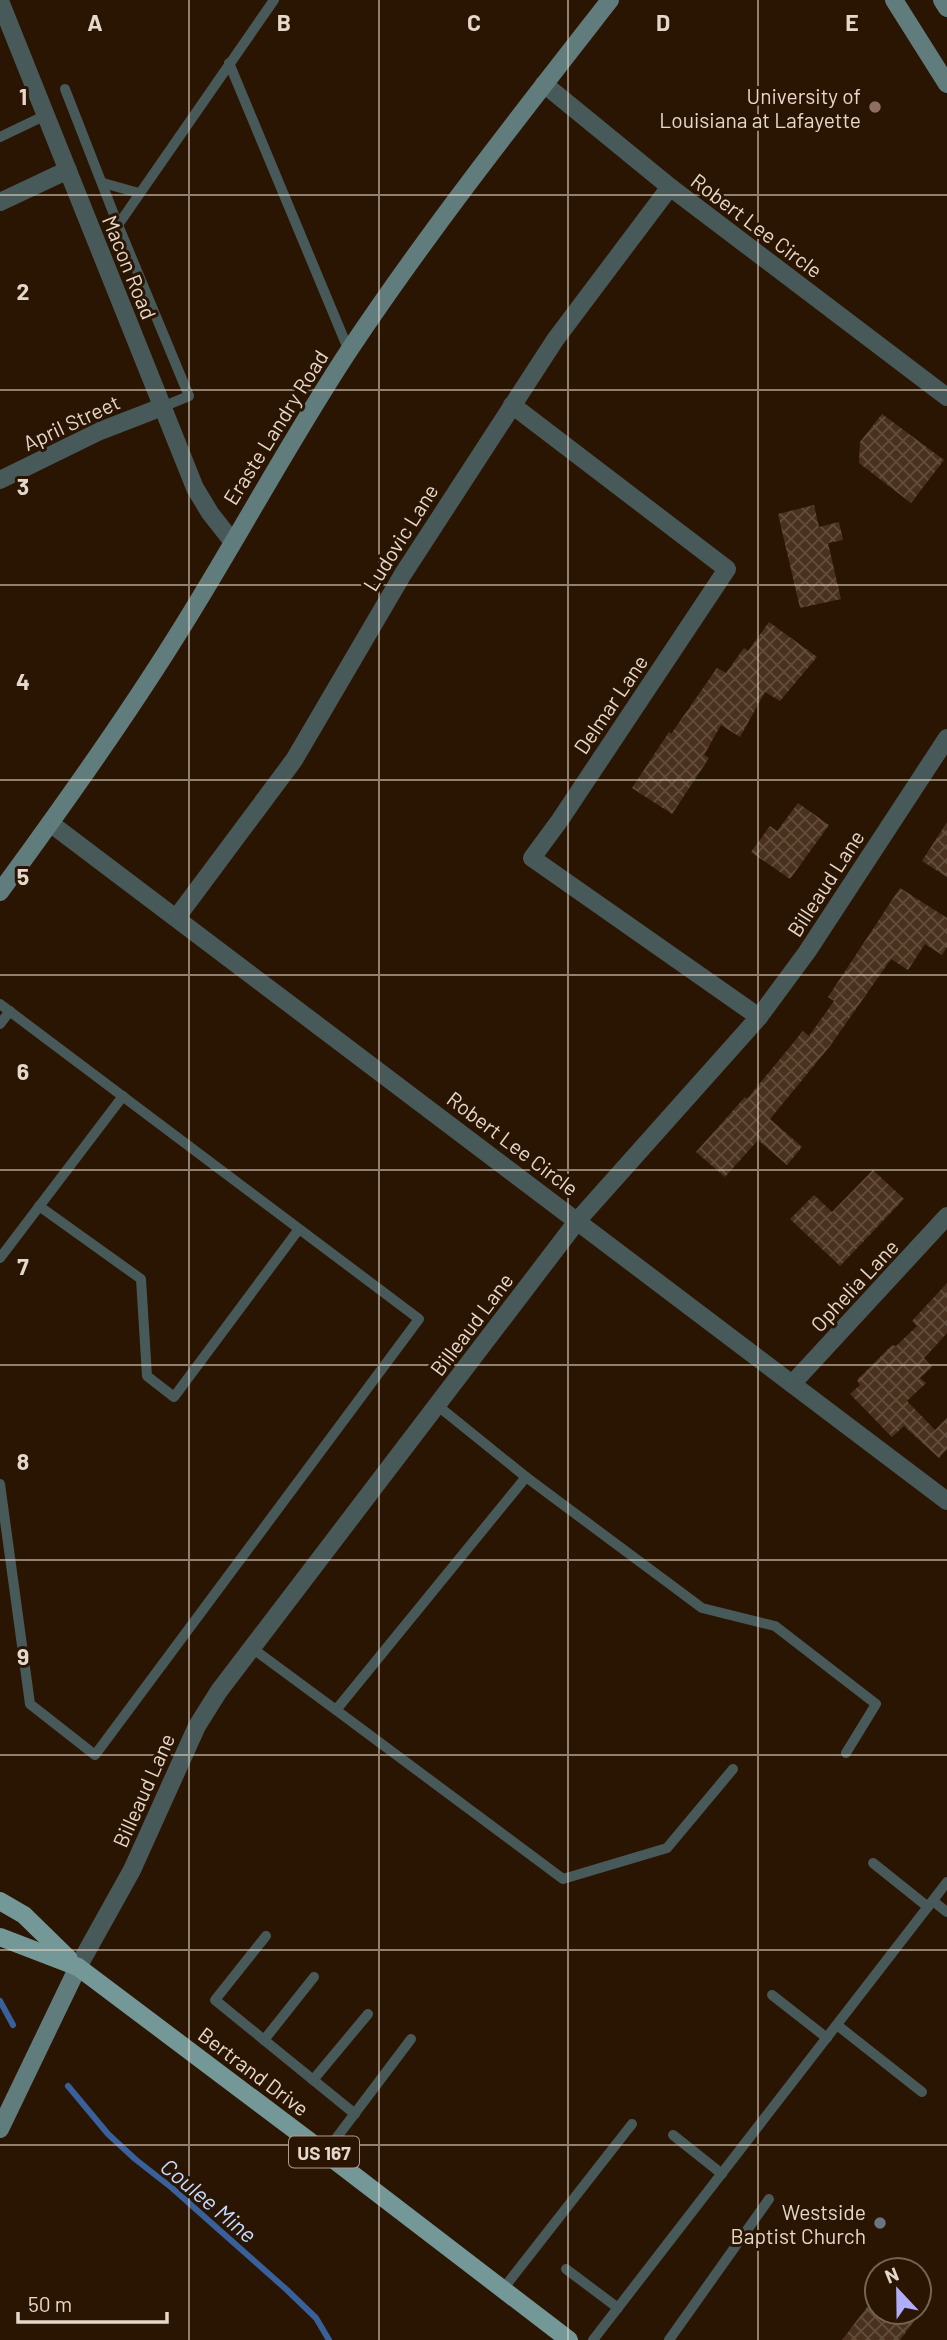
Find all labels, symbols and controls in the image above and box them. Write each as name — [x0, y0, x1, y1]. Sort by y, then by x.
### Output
text: A — [87, 8, 103, 36]
text: B — [277, 8, 291, 36]
text: C — [467, 8, 481, 36]
text: D — [656, 8, 670, 36]
text: E — [845, 8, 859, 36]
text: 1 — [19, 82, 27, 110]
place label: University of Louisiana at Lafayette — [659, 83, 861, 132]
marker: University of Louisiana at Lafayette — [867, 99, 883, 115]
street label: Robert Lee Circle — [687, 168, 827, 282]
street label: Macon Road — [98, 211, 162, 323]
text: 2 — [17, 277, 29, 305]
street label: Eraste Landry Road — [217, 345, 333, 509]
street label: April Street — [19, 389, 123, 455]
text: 3 — [17, 472, 29, 500]
street label: Ludovic Lane — [357, 479, 443, 595]
street label: Delmar Lane — [568, 650, 652, 758]
text: 4 — [16, 667, 30, 695]
street label: Billeaud Lane — [781, 825, 869, 941]
text: 5 — [17, 862, 29, 890]
text: 6 — [17, 1057, 29, 1085]
street label: Robert Lee Circle — [443, 1086, 583, 1200]
street label: Ophelia Lane — [805, 1234, 903, 1336]
text: 7 — [17, 1252, 29, 1280]
street label: Billeaud Lane — [424, 1268, 518, 1380]
text: 8 — [17, 1447, 29, 1475]
text: 9 — [17, 1642, 29, 1670]
street label: Billeaud Lane — [107, 1729, 179, 1851]
street label: Bertrand Drive — [194, 2021, 314, 2121]
road number: US 167 — [289, 2136, 359, 2168]
water label: Coulee Mine — [155, 2152, 263, 2248]
place label: Westside Baptist Church — [731, 2199, 866, 2248]
marker: Westside Baptist Church — [872, 2215, 888, 2231]
north arrow — [863, 2256, 933, 2326]
text: N — [881, 2262, 902, 2288]
scale bar — [18, 2280, 166, 2324]
text: 50 m — [28, 2291, 72, 2316]

